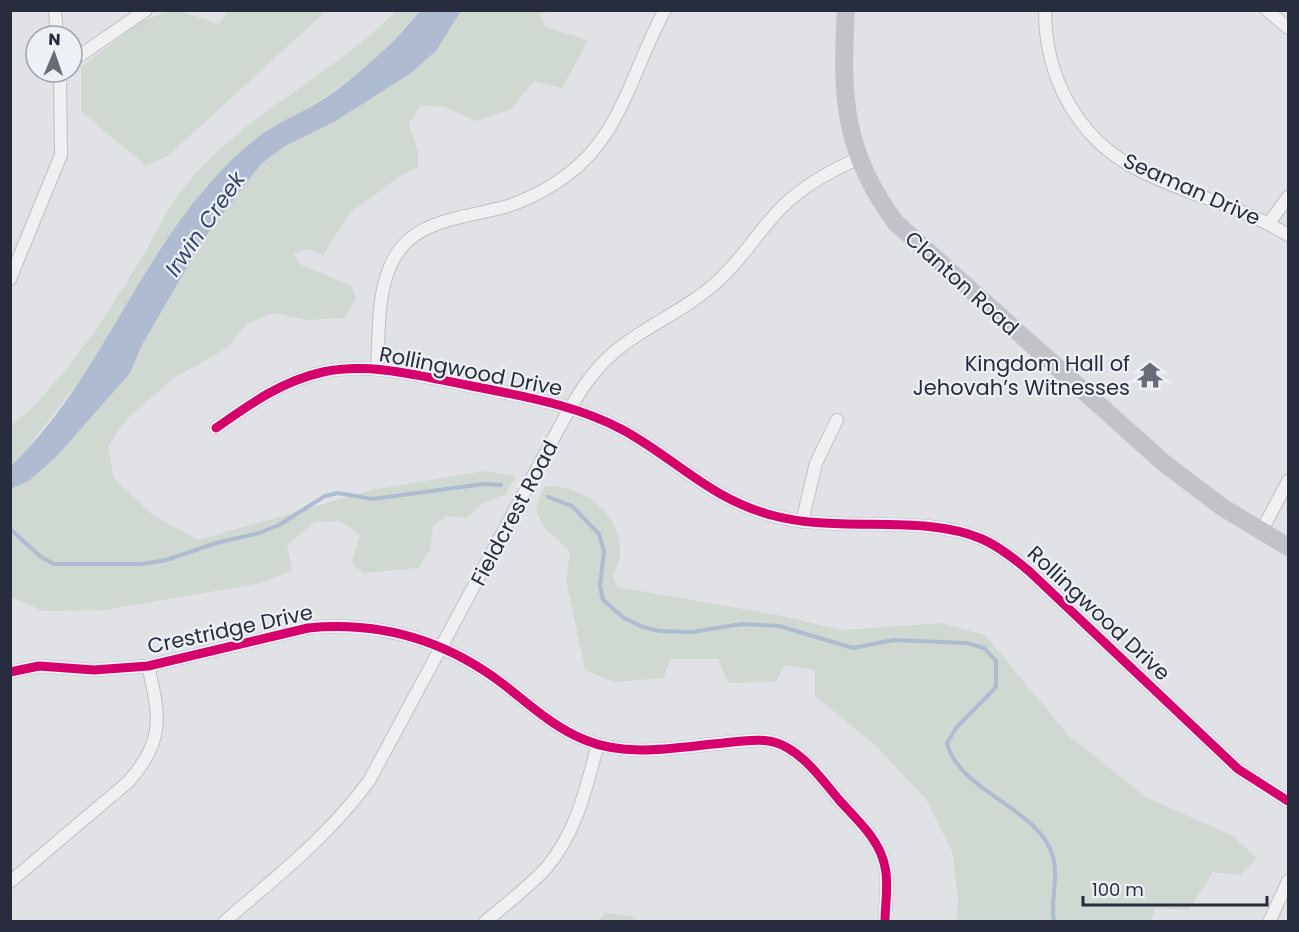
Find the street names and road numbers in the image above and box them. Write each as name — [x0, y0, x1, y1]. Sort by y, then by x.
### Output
street label: Seaman Drive — [1119, 146, 1265, 232]
street label: Clanton Road — [899, 224, 1025, 342]
street label: Rollingwood Drive — [377, 339, 565, 403]
street label: Fieldcrest Road — [464, 435, 564, 591]
street label: Rollingwood Drive — [1021, 539, 1177, 687]
street label: Crestridge Drive — [145, 597, 315, 661]

